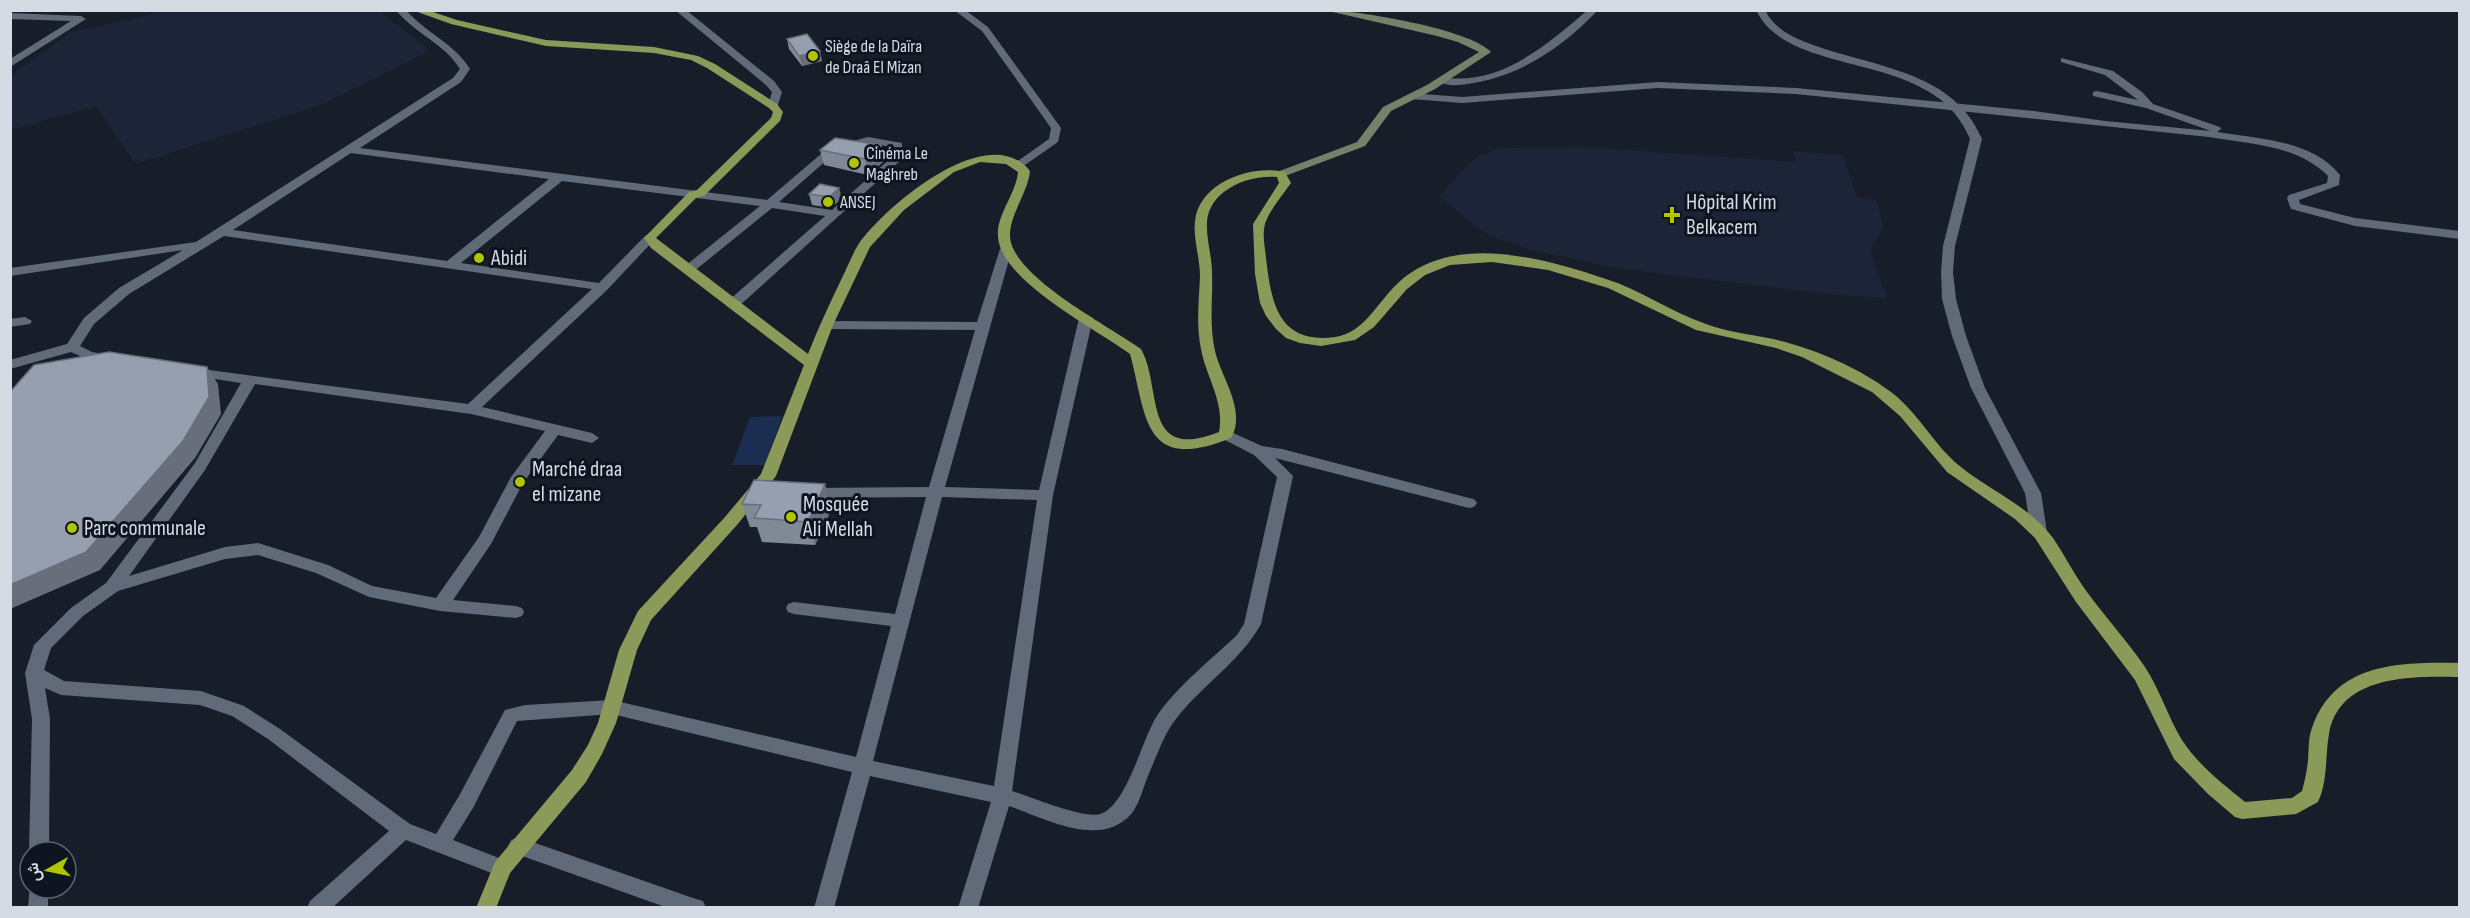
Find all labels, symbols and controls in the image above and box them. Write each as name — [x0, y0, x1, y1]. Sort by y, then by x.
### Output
place label: Siège de la Daïra de Draâ El Mizan — [825, 36, 922, 78]
marker: Siège de la Daïra de Draâ El Mizan — [806, 49, 820, 63]
place label: Cinéma Le Maghreb — [866, 143, 928, 185]
marker: Cinéma Le Maghreb — [847, 156, 861, 170]
place label: Hôpital Krim Belkacem — [1686, 189, 1777, 241]
place label: ANSEJ — [839, 192, 876, 213]
marker: ANSEJ — [821, 195, 835, 209]
marker: Hôpital Krim Belkacem — [1663, 206, 1681, 224]
place label: Abidi — [490, 245, 527, 272]
marker: Abidi — [472, 251, 486, 265]
place label: Marché draa el mizane — [532, 456, 622, 508]
marker: Marché draa el mizane — [513, 475, 527, 489]
place label: Mosquée Ali Mellah — [802, 491, 873, 543]
marker: Mosquée Ali Mellah — [784, 510, 798, 524]
place label: Parc communale — [84, 515, 206, 542]
marker: Parc communale — [65, 521, 79, 535]
north arrow — [18, 840, 78, 900]
text: ش — [24, 861, 46, 883]

